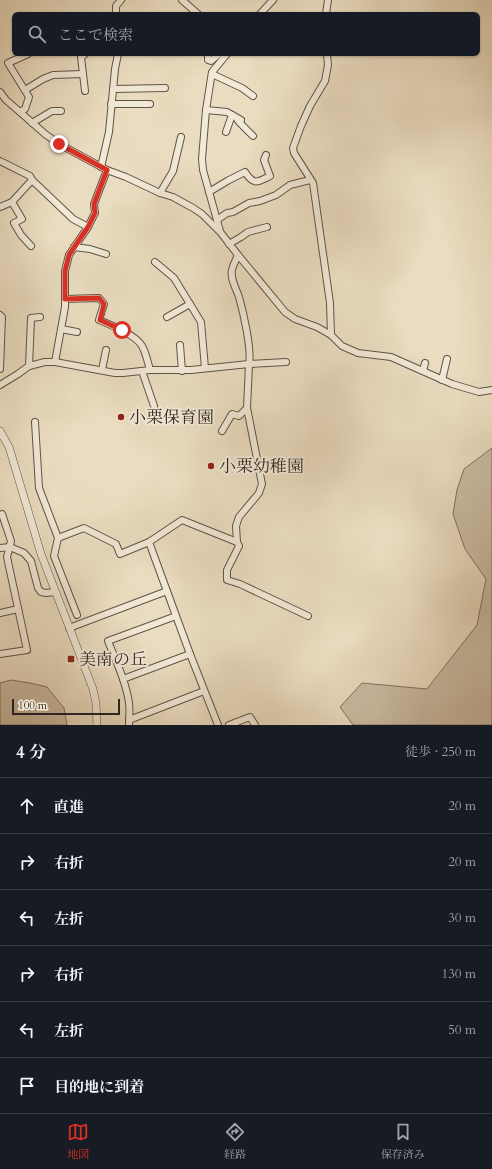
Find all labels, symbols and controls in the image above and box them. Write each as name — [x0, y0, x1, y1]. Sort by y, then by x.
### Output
search box — [12, 12, 480, 56]
icon: search — [26, 23, 48, 45]
text: ここで検索 — [58, 25, 133, 45]
route end — [50, 135, 68, 153]
route start — [113, 321, 131, 339]
place label: 小栗保育園 — [129, 406, 214, 429]
marker: 小栗保育園 — [116, 412, 126, 422]
place label: 小栗幼稚園 — [219, 455, 304, 478]
marker: 小栗幼稚園 — [206, 461, 216, 471]
place label: 美南の丘 — [79, 648, 147, 671]
marker: 美南の丘 — [66, 654, 76, 664]
scale bar — [12, 697, 120, 716]
text: 100 m — [18, 698, 47, 713]
text: 4 分 — [16, 741, 46, 764]
text: 徒歩 · 250 m — [405, 743, 476, 761]
icon: ahead — [16, 795, 38, 817]
text: 直進 — [54, 797, 84, 817]
text: 20 m — [448, 797, 476, 815]
icon: right — [16, 851, 38, 873]
text: 右折 — [54, 853, 84, 873]
text: 20 m — [448, 853, 476, 871]
icon: left — [16, 907, 38, 929]
text: 左折 — [54, 909, 84, 929]
text: 30 m — [448, 909, 476, 927]
icon: right — [16, 963, 38, 985]
text: 右折 — [54, 965, 84, 985]
text: 130 m — [442, 965, 476, 983]
icon: left — [16, 1019, 38, 1041]
text: 左折 — [54, 1021, 84, 1041]
text: 50 m — [448, 1021, 476, 1039]
icon: arrive — [16, 1075, 38, 1097]
text: 目的地に到着 — [54, 1077, 144, 1097]
tab: 地図 — [67, 1121, 89, 1162]
tab: 経路 — [224, 1121, 246, 1162]
tab: 保存済み — [381, 1121, 425, 1162]

